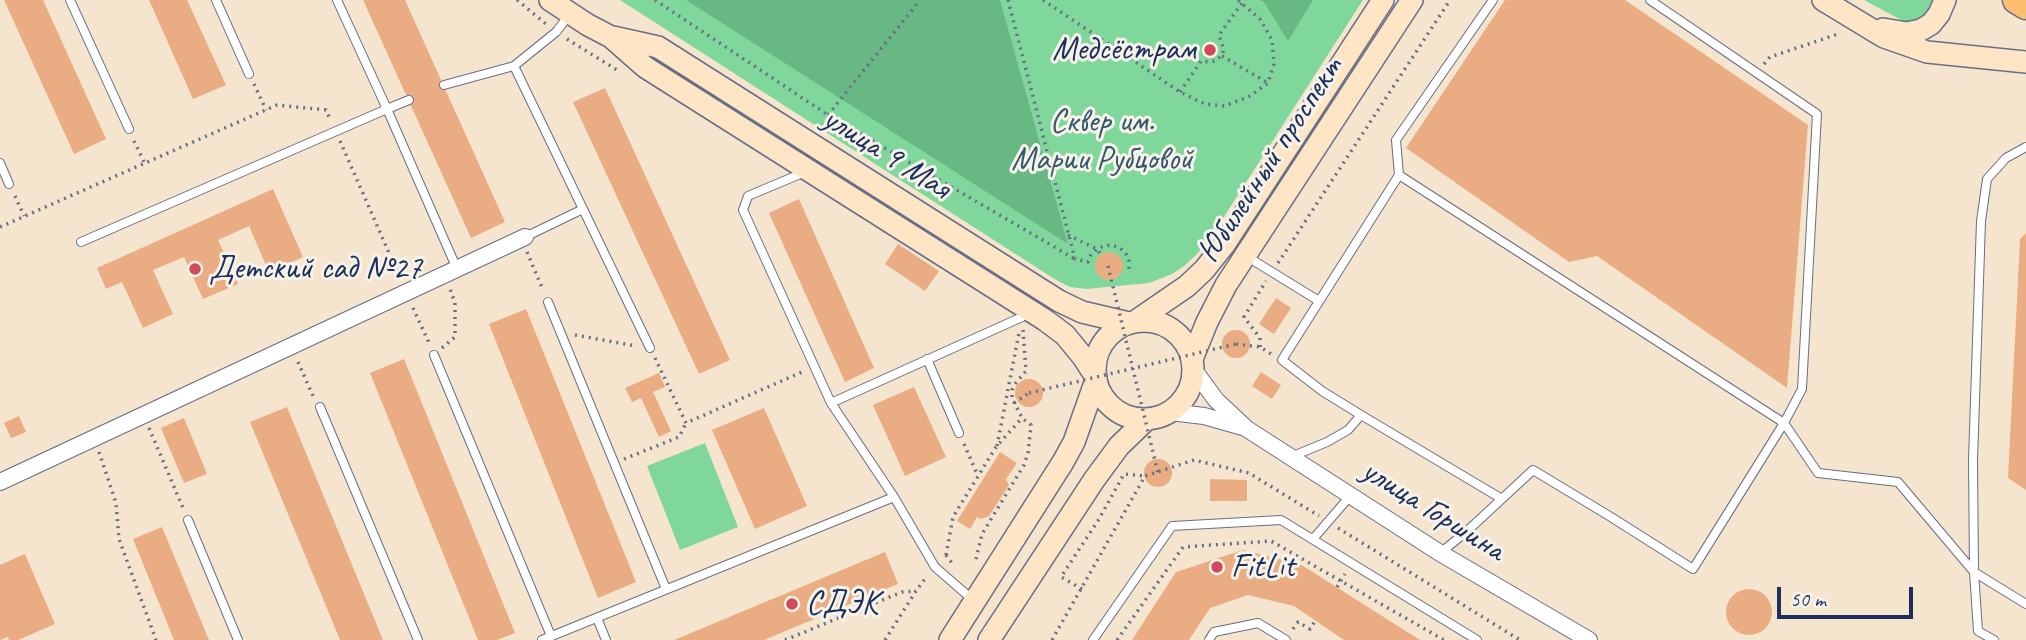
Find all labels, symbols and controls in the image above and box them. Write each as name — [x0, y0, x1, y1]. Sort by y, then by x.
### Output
place label: Медсёстрам — [1052, 30, 1196, 70]
marker: Медсёстрам — [1202, 42, 1218, 58]
street label: Юбилейный проспект — [1190, 50, 1352, 270]
street label: улица 9 Мая — [815, 99, 957, 209]
park label: Сквер им. Марии Рубцовой — [1011, 102, 1193, 180]
place label: Детский сад №27 — [209, 249, 422, 289]
marker: Детский сад №27 — [187, 261, 203, 277]
street label: улица Горшина — [1354, 451, 1512, 571]
place label: FitLit — [1231, 547, 1295, 587]
marker: FitLit — [1209, 559, 1225, 575]
scale bar — [1781, 574, 1918, 618]
place label: СДЭК — [806, 584, 878, 624]
text: 50 m — [1790, 586, 1826, 612]
marker: СДЭК — [784, 596, 800, 612]

